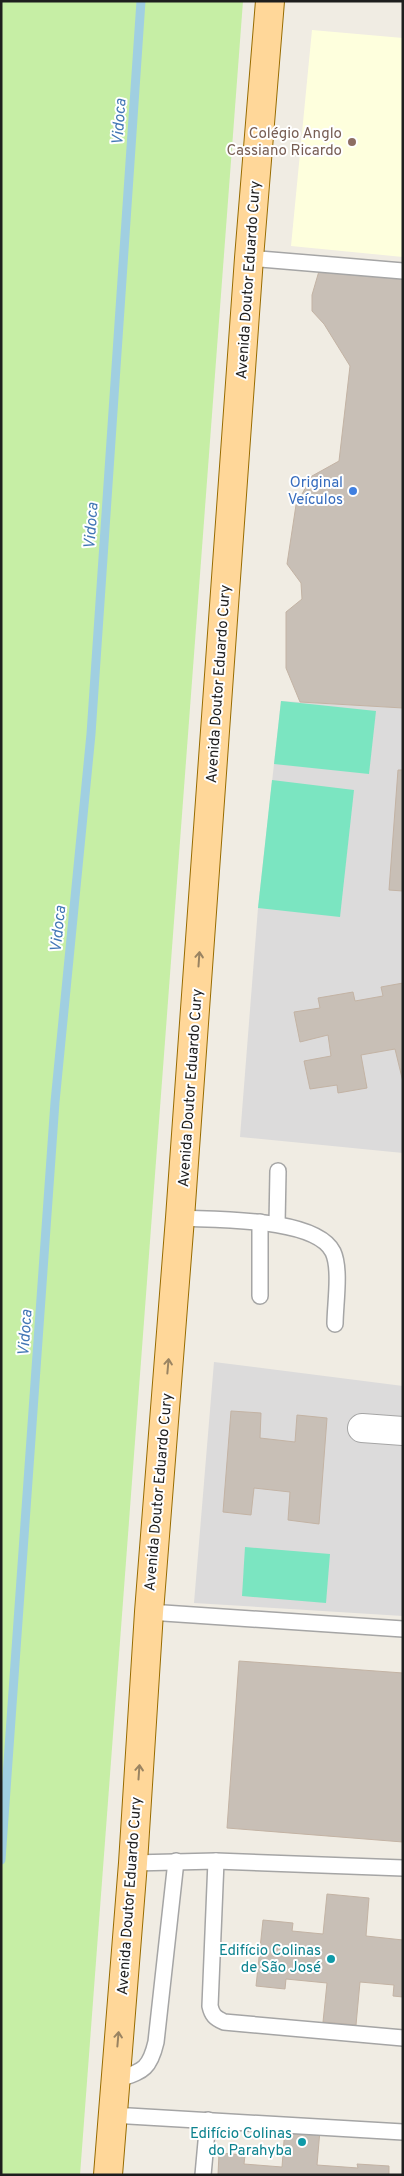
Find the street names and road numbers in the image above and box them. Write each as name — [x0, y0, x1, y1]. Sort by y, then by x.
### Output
street label: Avenida Doutor Eduardo Cury — [233, 180, 266, 380]
street label: Avenida Doutor Eduardo Cury — [203, 584, 236, 784]
street label: Avenida Doutor Eduardo Cury — [175, 988, 208, 1188]
street label: Avenida Doutor Eduardo Cury — [141, 1392, 178, 1592]
street label: Avenida Doutor Eduardo Cury — [114, 1796, 147, 1996]

